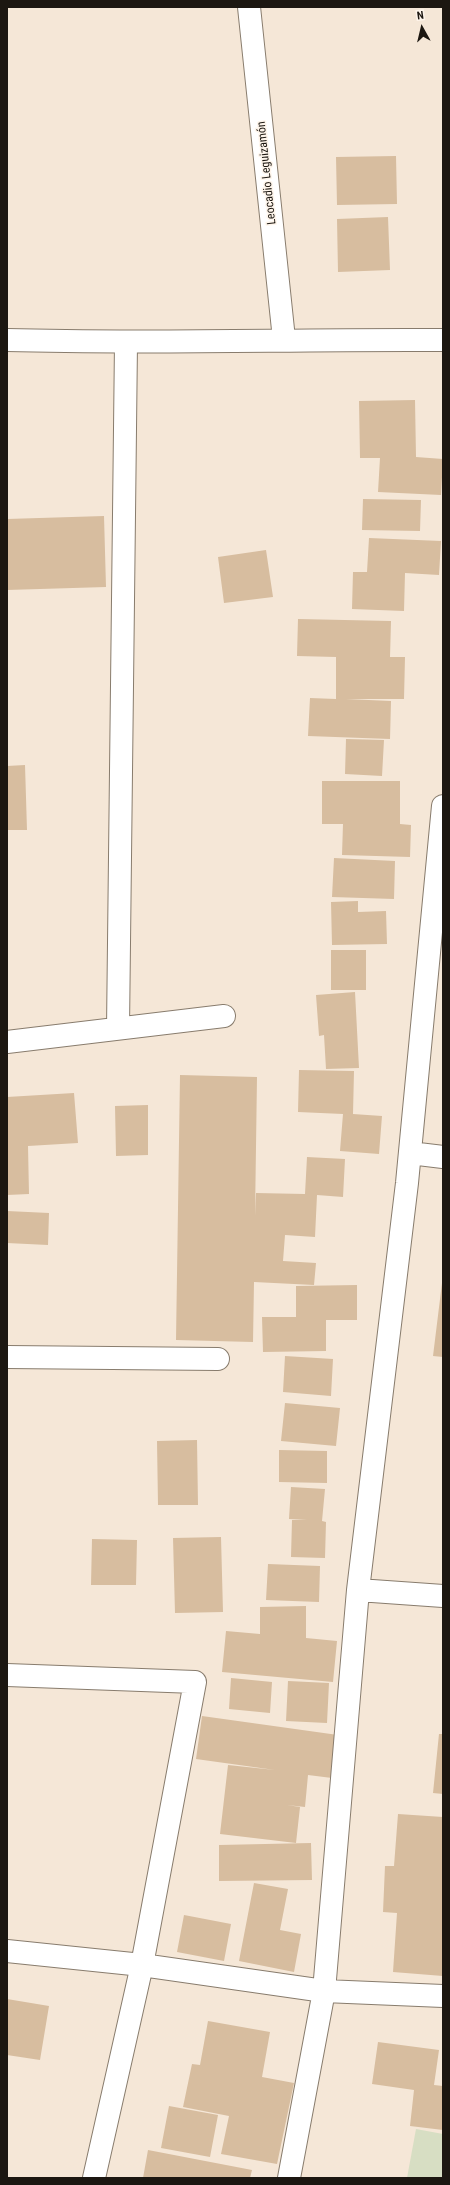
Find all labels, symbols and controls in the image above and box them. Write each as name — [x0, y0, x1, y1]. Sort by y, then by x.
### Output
north arrow — [402, 8, 442, 48]
text: N — [416, 9, 425, 23]
street label: Leocadio Leguizamón — [254, 121, 280, 225]

